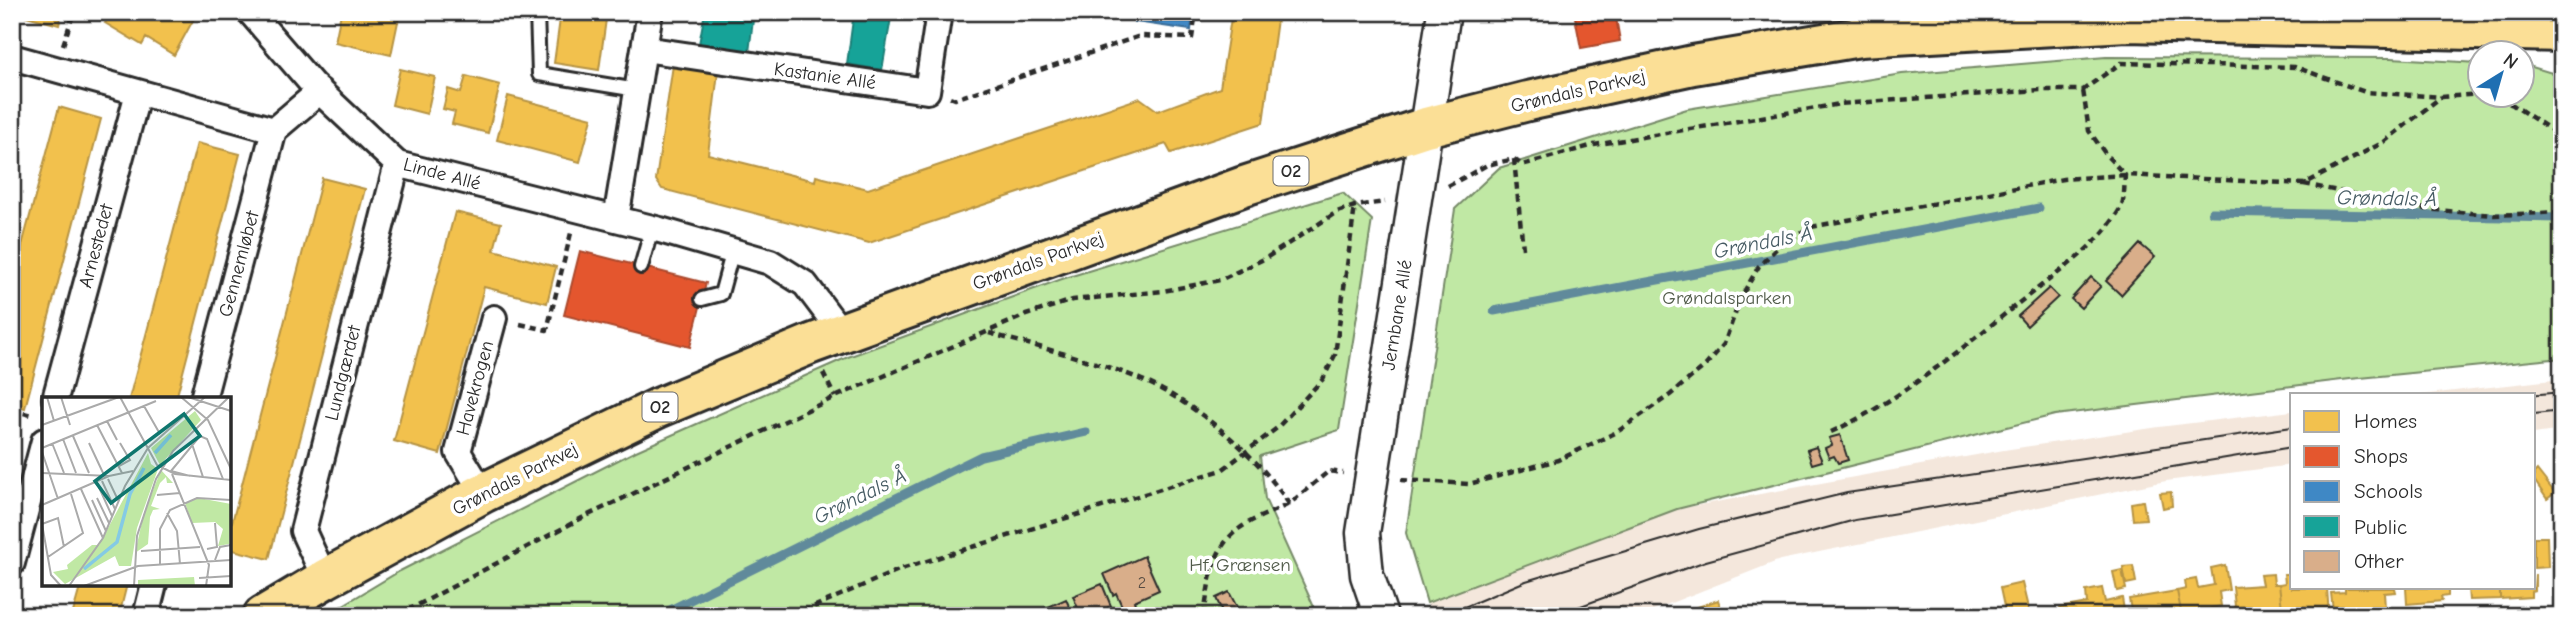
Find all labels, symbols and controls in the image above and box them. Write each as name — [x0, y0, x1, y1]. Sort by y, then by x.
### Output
north arrow — [2466, 38, 2536, 108]
text: N — [2499, 49, 2522, 74]
street label: Kastanie Allé — [773, 58, 877, 94]
street label: Grøndals Parkvej — [1509, 65, 1647, 117]
street label: Linde Allé — [401, 153, 483, 195]
road number: O2 — [1274, 156, 1308, 186]
water label: Grøndals Å — [2337, 182, 2437, 211]
street label: Arnestedet — [74, 201, 118, 290]
street label: Gennemløbet — [214, 208, 264, 319]
water label: Grøndals Å — [1711, 218, 1814, 263]
street label: Grøndals Parkvej — [970, 227, 1106, 295]
street label: Jernbane Allé — [1377, 258, 1417, 372]
park label: Grøndalsparken — [1662, 287, 1792, 309]
street label: Lundgærdet — [321, 323, 366, 423]
street label: Havekrogen — [452, 338, 498, 438]
road number: O2 — [642, 393, 678, 422]
legend — [2290, 393, 2536, 590]
inset map — [42, 397, 231, 586]
text: Homes — [2354, 409, 2417, 433]
street label: Grøndals Parkvej — [449, 438, 581, 520]
text: Shops — [2354, 444, 2408, 468]
water label: Grøndals Å — [808, 461, 910, 529]
text: Schools — [2354, 479, 2423, 503]
text: Public — [2354, 515, 2407, 539]
text: Other — [2354, 549, 2404, 573]
park label: Hf. Grænsen — [1189, 554, 1291, 576]
house number: 2 — [1138, 574, 1146, 592]

